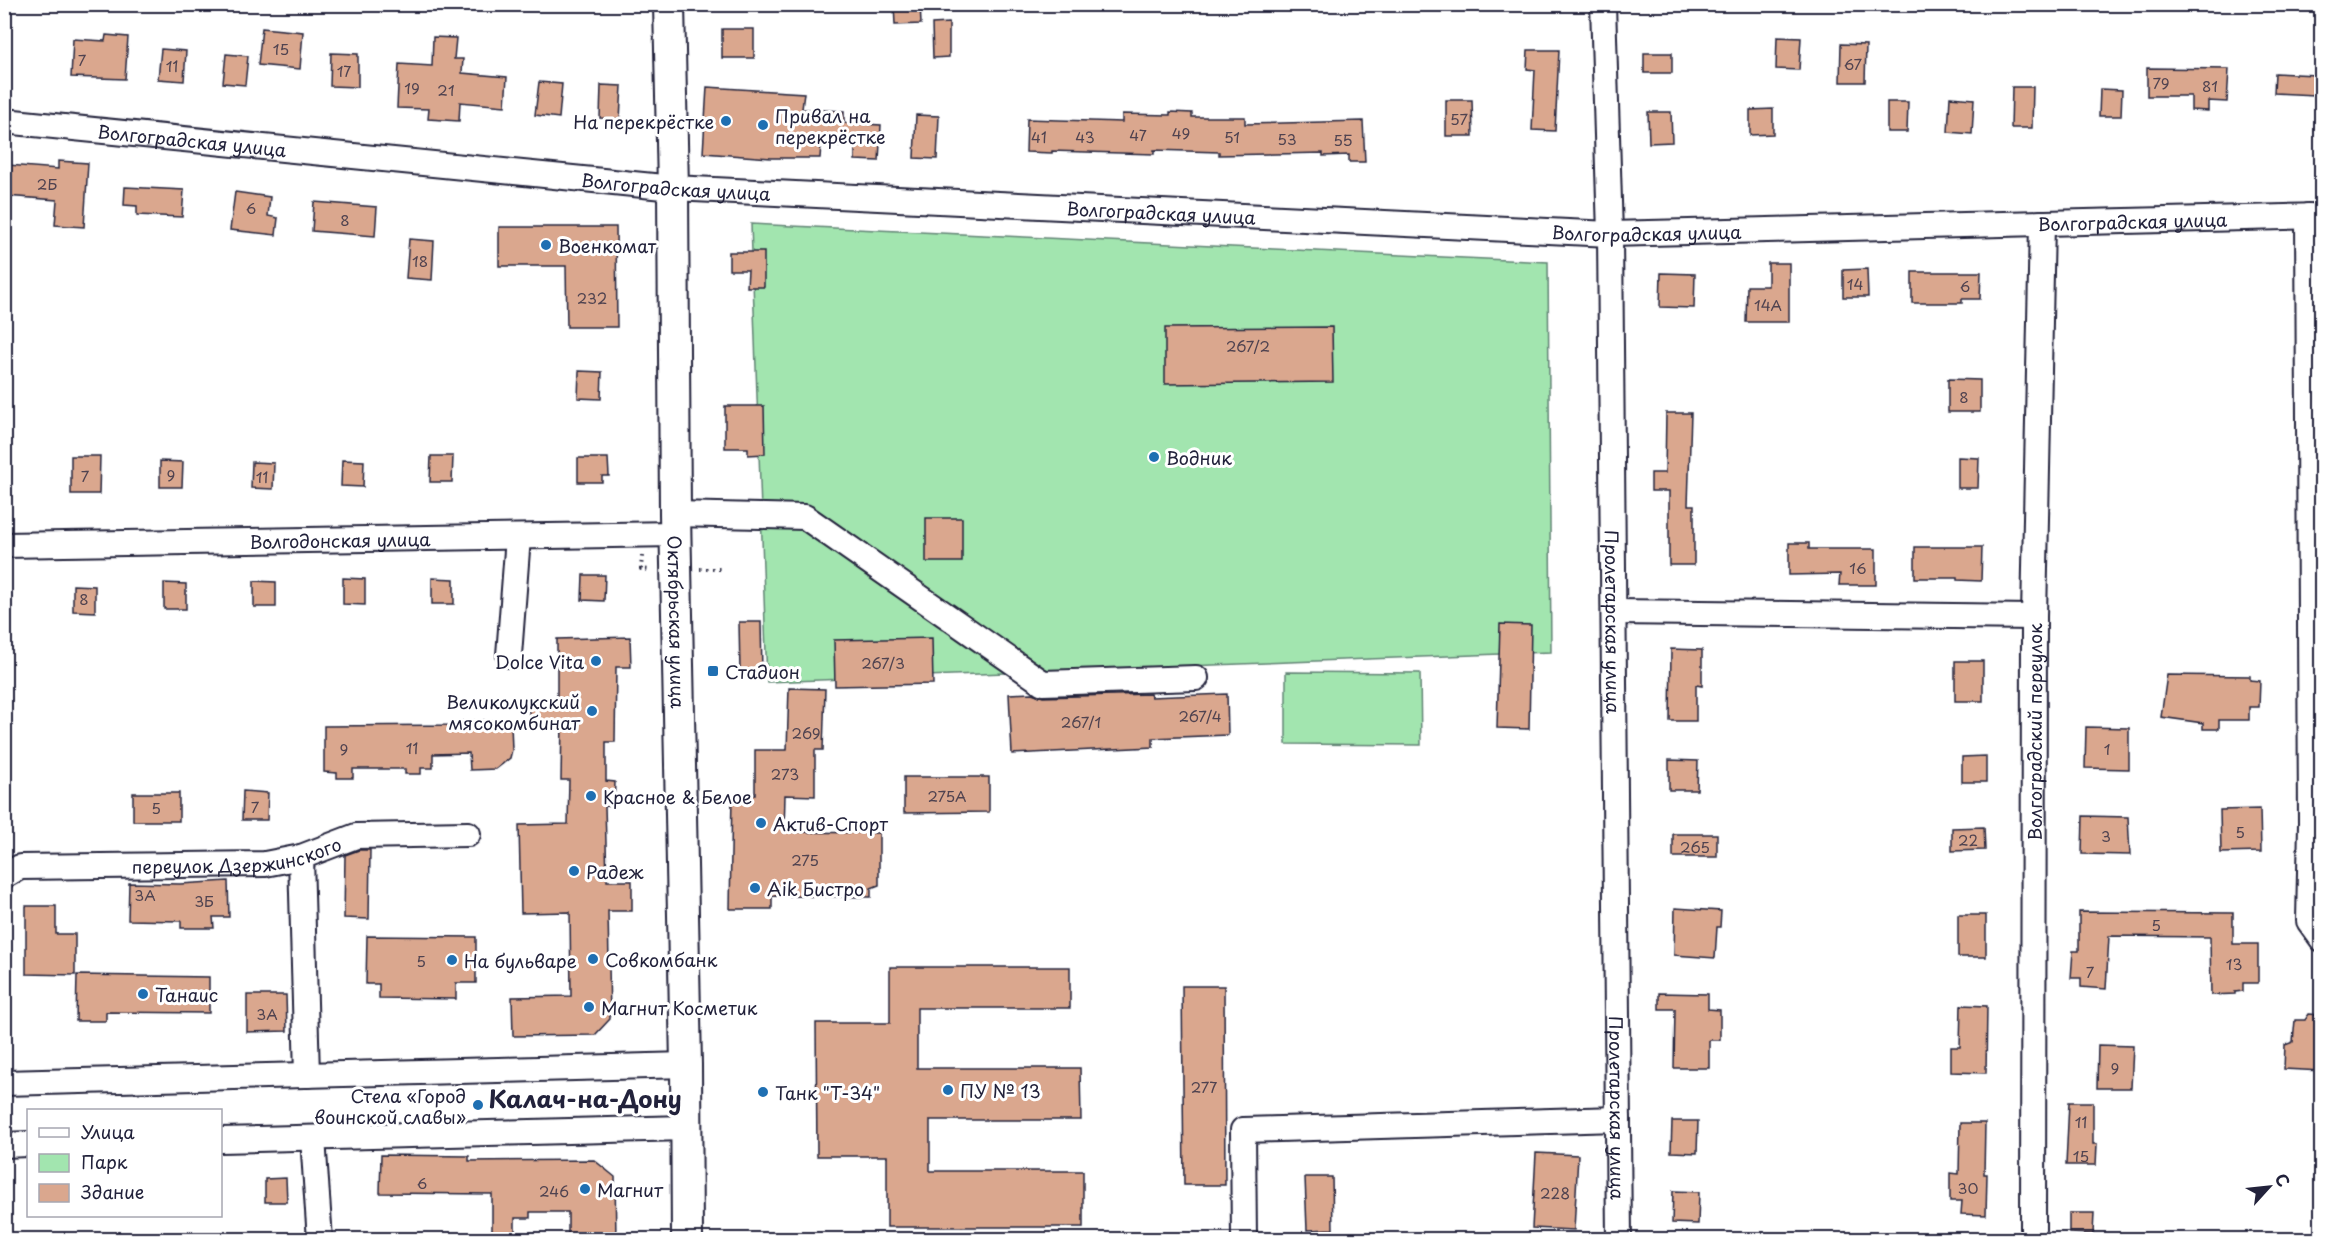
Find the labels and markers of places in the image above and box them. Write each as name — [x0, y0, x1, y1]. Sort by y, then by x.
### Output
place label: Привал на перекрёстке — [775, 102, 885, 150]
place label: На перекрёстке — [573, 108, 714, 135]
marker: На перекрёстке — [719, 114, 733, 128]
marker: Привал на перекрёстке — [756, 118, 770, 132]
place label: Военкомат — [558, 232, 657, 259]
marker: Военкомат — [539, 238, 553, 252]
place label: Водник — [1166, 444, 1232, 471]
marker: Водник — [1147, 450, 1161, 464]
place label: Dolce Vita — [495, 648, 585, 675]
marker: Dolce Vita — [589, 654, 603, 668]
place label: Стадион — [725, 658, 800, 685]
marker: Стадион — [706, 664, 720, 678]
place label: Великолукский мясокомбинат — [446, 688, 581, 736]
marker: Великолукский мясокомбинат — [585, 704, 599, 718]
place label: Красное & Белое — [603, 783, 752, 810]
marker: Красное & Белое — [584, 789, 598, 803]
place label: Актив-Спорт — [773, 810, 888, 837]
marker: Актив-Спорт — [754, 816, 768, 830]
place label: Радеж — [586, 858, 644, 885]
marker: Радеж — [567, 864, 581, 878]
place label: Aik Бистро — [767, 875, 864, 902]
marker: Aik Бистро — [748, 881, 762, 895]
place label: Совкомбанк — [605, 946, 718, 973]
place label: На бульваре — [464, 947, 577, 974]
marker: Совкомбанк — [586, 952, 600, 966]
marker: На бульваре — [445, 953, 459, 967]
place label: Танаис — [155, 981, 218, 1008]
marker: Танаис — [136, 987, 150, 1001]
place label: Магнит Косметик — [601, 994, 758, 1021]
marker: Магнит Косметик — [582, 1000, 596, 1014]
place label: ПУ № 13 — [960, 1077, 1041, 1104]
place label: Танк "Т-34" — [775, 1079, 880, 1106]
place label: Стела «Город воинской славы» — [314, 1082, 466, 1130]
marker: ПУ № 13 — [941, 1083, 955, 1097]
marker: Танк "Т-34" — [756, 1085, 770, 1099]
marker: Стела «Город воинской славы» — [471, 1098, 485, 1112]
place label: Магнит — [597, 1176, 664, 1203]
marker: Магнит — [578, 1182, 592, 1196]

